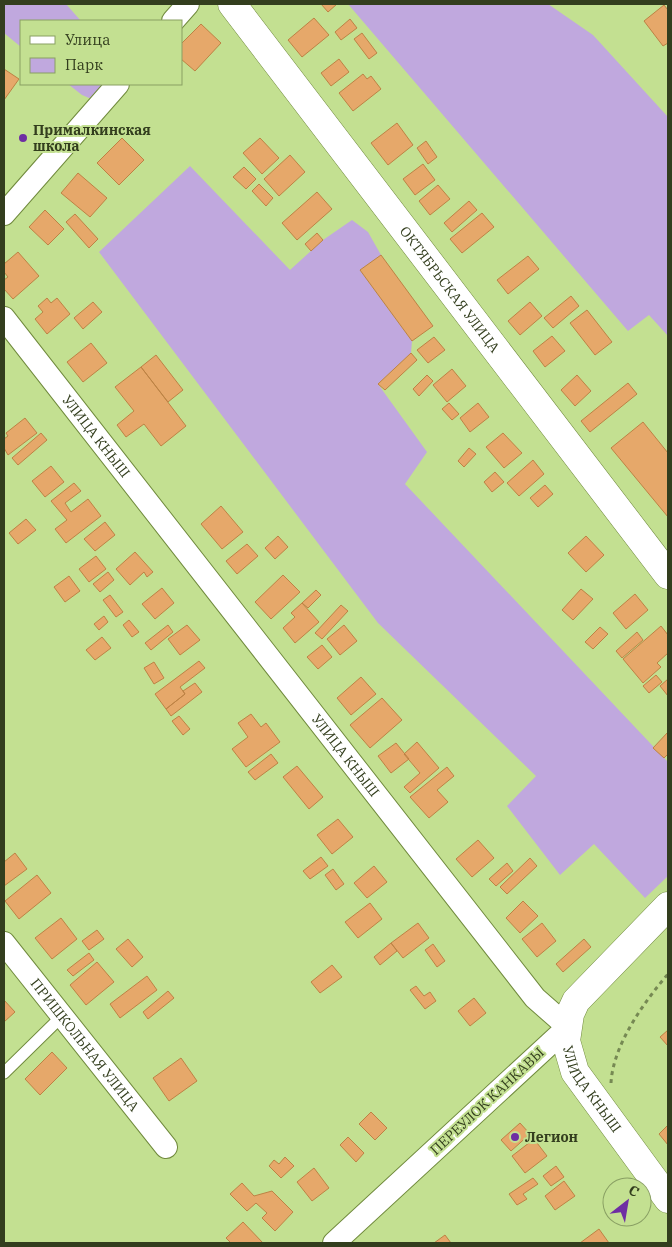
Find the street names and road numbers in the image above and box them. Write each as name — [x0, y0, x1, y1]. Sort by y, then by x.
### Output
street label: ОКТЯБРЬСКАЯ УЛИЦА — [396, 223, 504, 356]
street label: УЛИЦА КНЫШ — [58, 391, 134, 481]
street label: УЛИЦА КНЫШ — [308, 711, 383, 800]
street label: ПРИШКОЛЬНАЯ УЛИЦА — [27, 975, 143, 1115]
street label: ПЕРЕУЛОК КАНКАВЫ — [426, 1043, 548, 1159]
street label: УЛИЦА КНЫШ — [559, 1043, 625, 1136]

